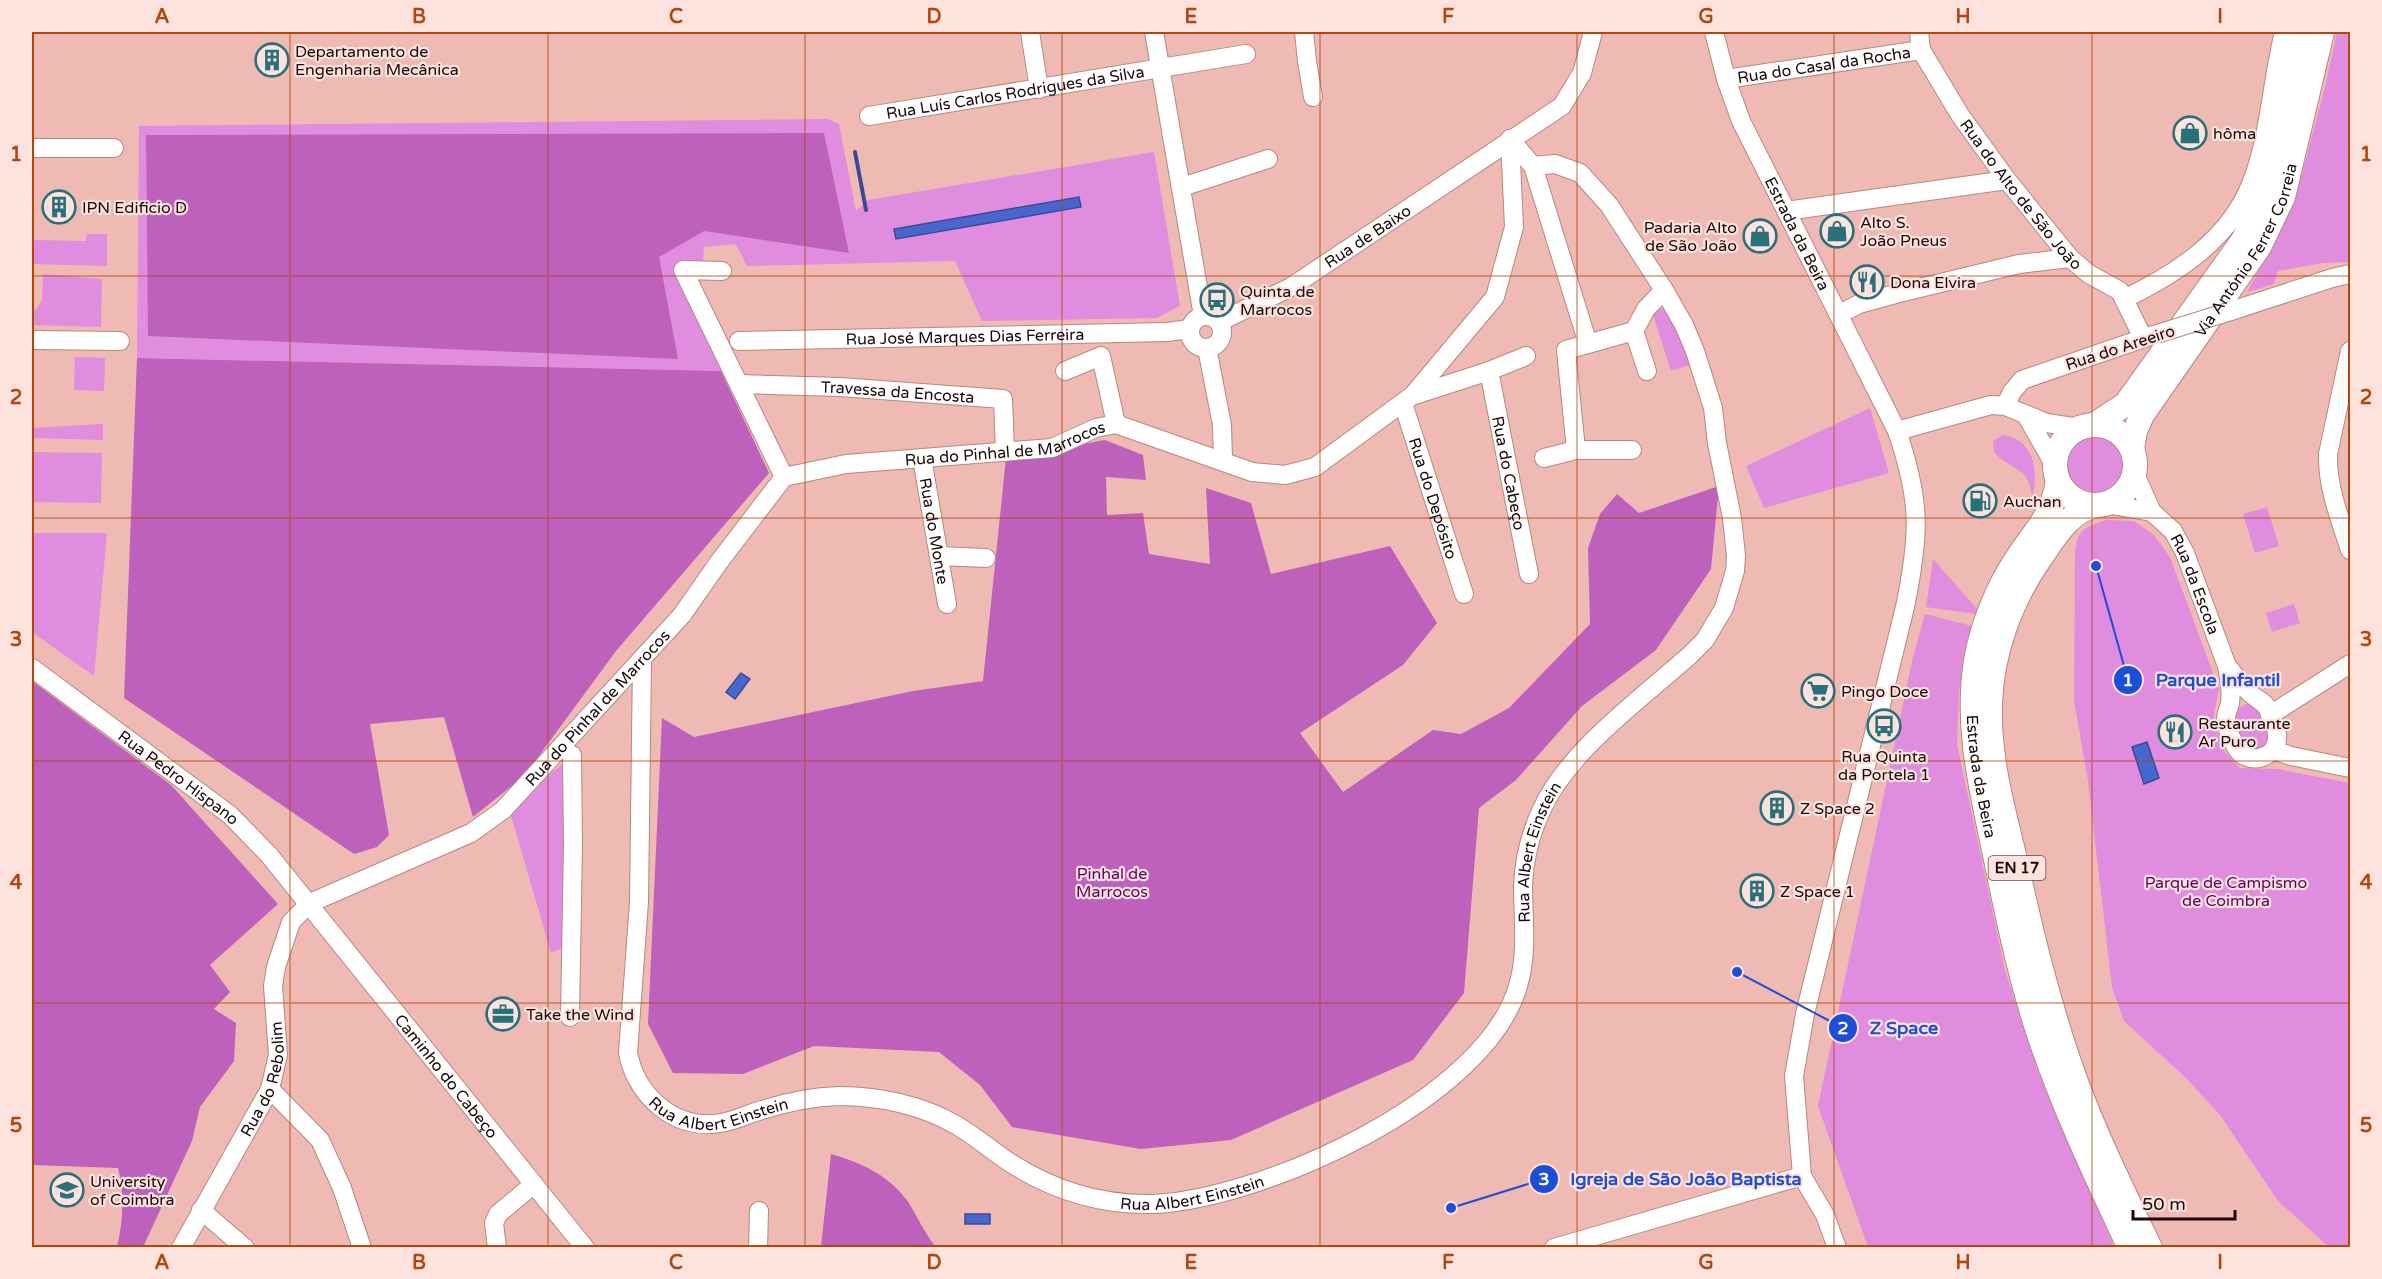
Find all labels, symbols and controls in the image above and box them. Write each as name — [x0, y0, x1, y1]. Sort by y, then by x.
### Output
text: A — [155, 5, 170, 29]
text: B — [412, 5, 426, 29]
text: C — [669, 5, 683, 29]
text: D — [926, 5, 942, 29]
text: E — [1185, 5, 1198, 29]
text: F — [1442, 5, 1454, 29]
text: G — [1698, 5, 1714, 29]
text: H — [1955, 5, 1971, 29]
text: I — [2217, 5, 2223, 29]
building icon: Departamento de Engenharia Mecânica — [254, 42, 290, 78]
place label: Departamento de Engenharia Mecânica — [295, 42, 459, 80]
street label: Rua do Casal da Rocha — [1736, 43, 1912, 88]
street label: Rua Luís Carlos Rodrigues da Silva — [885, 62, 1146, 124]
street label: Rua do Alto de São João — [1955, 115, 2085, 275]
shop icon: hôma — [2172, 115, 2208, 151]
place label: hôma — [2213, 124, 2256, 144]
text: 1 — [10, 143, 22, 167]
text: 1 — [2360, 143, 2372, 167]
street label: Via António Ferrer Correia — [2190, 161, 2302, 341]
street label: Estrada da Beira — [1760, 174, 1834, 294]
building icon: IPN Edificio D — [41, 189, 77, 225]
place label: IPN Edificio D — [82, 198, 187, 218]
street label: Rua de Baixo — [1321, 201, 1415, 273]
shop icon: Alto S. João Pneus — [1819, 213, 1855, 249]
place label: Alto S. João Pneus — [1860, 213, 1947, 251]
place label: Padaria Alto de São João — [1644, 218, 1737, 256]
shop icon: Padaria Alto de São João — [1742, 218, 1778, 254]
restaurant icon: Dona Elvira — [1849, 264, 1885, 300]
place label: Dona Elvira — [1890, 273, 1976, 293]
bus stop icon: Quinta de Marrocos — [1199, 282, 1235, 318]
place label: Quinta de Marrocos — [1240, 282, 1315, 320]
street label: Rua do Areeiro — [2063, 321, 2177, 375]
street label: Rua José Marques Dias Ferreira — [845, 325, 1084, 350]
street label: Travessa da Encosta — [821, 377, 975, 408]
text: 2 — [10, 386, 22, 410]
text: 2 — [2360, 386, 2372, 410]
street label: Rua do Cabeço — [1487, 414, 1529, 532]
street label: Rua do Pinhal de Marrocos — [904, 417, 1107, 470]
street label: Rua do Depósito — [1404, 435, 1461, 562]
street label: Rua do Monte — [915, 476, 952, 586]
fuel station icon: Auchan — [1962, 483, 1998, 519]
place label: Auchan — [2003, 492, 2061, 512]
street label: Rua da Escola — [2166, 531, 2223, 638]
street label: Rua do Pinhal de Marrocos — [521, 626, 675, 790]
text: 3 — [10, 628, 22, 652]
text: 3 — [2360, 628, 2372, 652]
callout: Parque Infantil — [2113, 662, 2292, 698]
text: 1 — [2122, 669, 2134, 691]
text: Parque Infantil — [2156, 669, 2280, 691]
supermarket icon: Pingo Doce — [1800, 673, 1836, 709]
place label: Pingo Doce — [1841, 682, 1928, 702]
bus stop icon: Rua Quinta da Portela 1 — [1866, 708, 1902, 744]
street label: Estrada da Beira — [1962, 714, 2000, 840]
restaurant icon: Restaurante Ar Puro — [2157, 714, 2193, 750]
place label: Restaurante Ar Puro — [2198, 714, 2291, 752]
street label: Rua Pedro Hispano — [114, 726, 243, 829]
place label: Rua Quinta da Portela 1 — [1838, 747, 1930, 785]
street label: Rua Albert Einstein — [1514, 778, 1566, 923]
building icon: Z Space 2 — [1759, 790, 1795, 826]
place label: Z Space 2 — [1800, 799, 1875, 819]
road number: EN 17 — [1988, 856, 2046, 880]
park label: Pinhal de Marrocos — [1076, 864, 1148, 902]
text: 4 — [10, 871, 23, 895]
text: 4 — [2360, 871, 2373, 895]
building icon: Z Space 1 — [1739, 873, 1775, 909]
park label: Parque de Campismo de Coimbra — [2145, 873, 2307, 911]
place label: Z Space 1 — [1780, 882, 1855, 902]
office icon: Take the Wind — [485, 996, 521, 1032]
place label: Take the Wind — [526, 1005, 634, 1025]
street label: Caminho do Cabeço — [390, 1010, 502, 1143]
callout: Z Space — [1828, 1010, 1950, 1046]
text: 2 — [1837, 1017, 1849, 1039]
text: Z Space — [1870, 1017, 1938, 1039]
street label: Rua do Rebolim — [236, 1021, 289, 1141]
street label: Rua Albert Einstein — [648, 1085, 794, 1109]
text: Rua Albert Einstein — [644, 1093, 790, 1135]
text: 5 — [10, 1114, 22, 1138]
text: 5 — [2360, 1114, 2372, 1138]
callout: Igreja de São João Baptista — [1529, 1161, 1814, 1197]
text: 3 — [1538, 1168, 1550, 1190]
text: Igreja de São João Baptista — [1570, 1168, 1802, 1190]
school or university icon: University of Coimbra — [49, 1172, 85, 1208]
place label: University of Coimbra — [90, 1172, 174, 1210]
street label: Rua Albert Einstein — [1119, 1172, 1267, 1215]
scale bar — [2133, 1183, 2235, 1221]
text: 50 m — [2142, 1193, 2186, 1215]
text: A — [155, 1251, 170, 1275]
text: B — [412, 1251, 426, 1275]
text: C — [669, 1251, 683, 1275]
text: D — [926, 1251, 942, 1275]
text: E — [1185, 1251, 1198, 1275]
text: F — [1442, 1251, 1454, 1275]
text: G — [1698, 1251, 1714, 1275]
text: H — [1955, 1251, 1971, 1275]
text: I — [2217, 1251, 2223, 1275]

